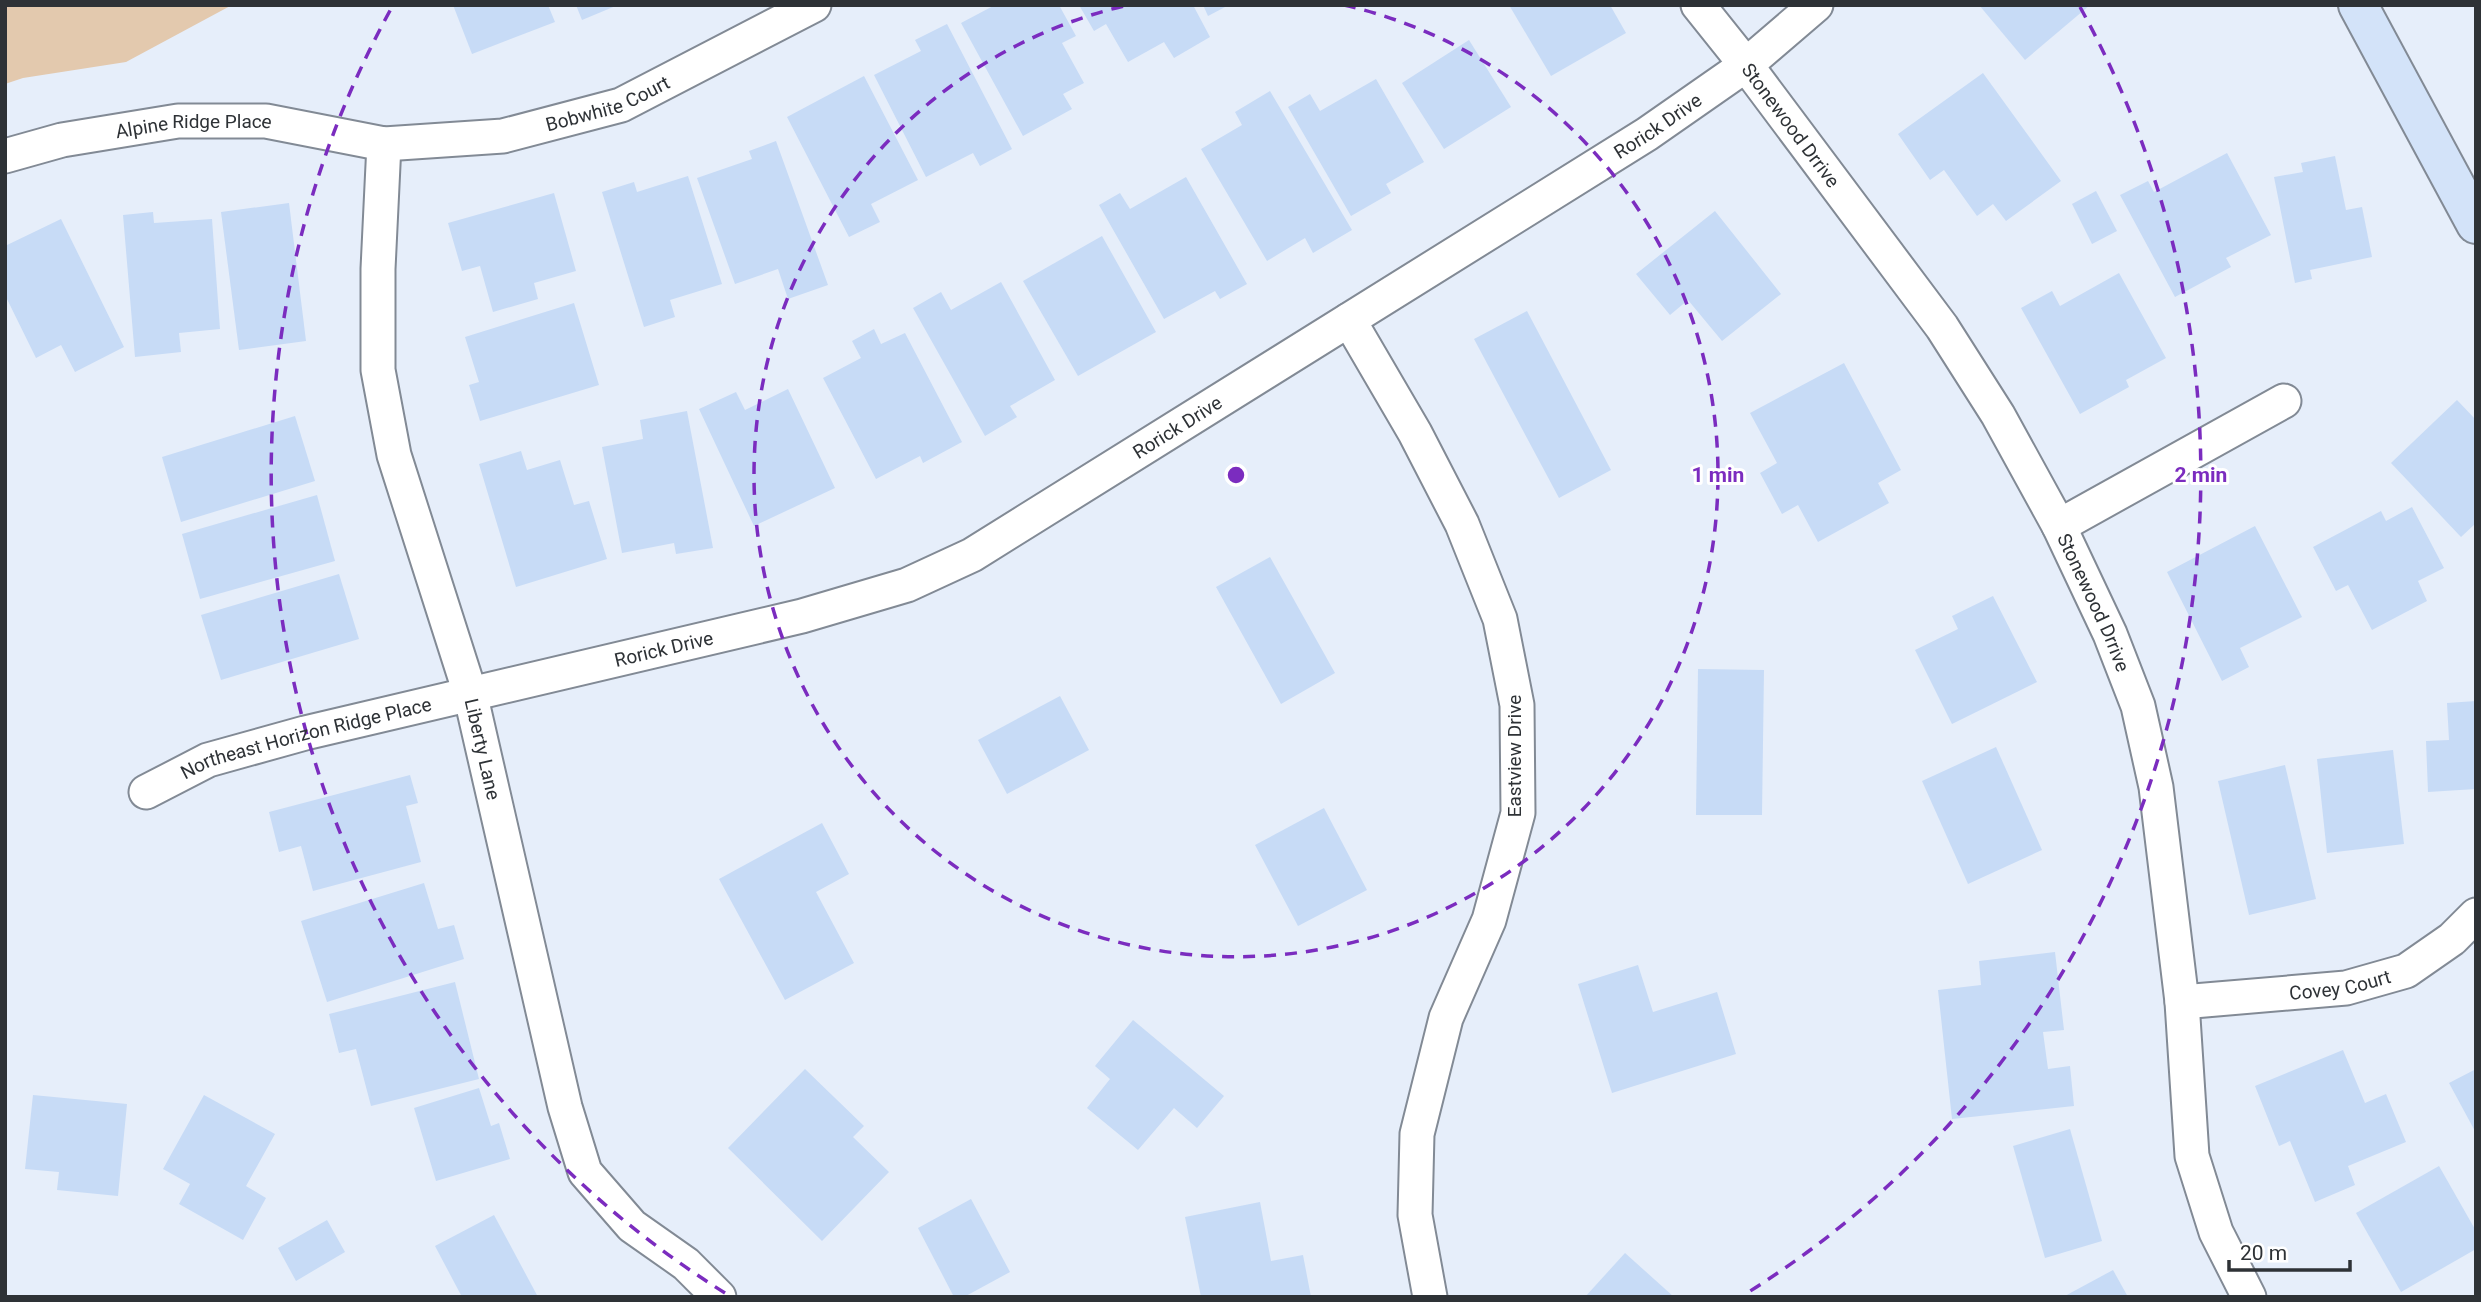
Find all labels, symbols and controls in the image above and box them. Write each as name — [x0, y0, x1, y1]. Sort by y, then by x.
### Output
street label: Stonewood Drrive — [1737, 59, 1845, 192]
street label: Bobwhite Court — [543, 70, 673, 136]
street label: Rorick Drive — [1610, 88, 1706, 163]
street label: Alpine Ridge Place — [114, 109, 274, 143]
street label: Rorick Drive — [1128, 391, 1226, 463]
centre of rings — [1224, 463, 1248, 487]
text: 1 min — [1692, 463, 1744, 487]
text: 2 min — [2175, 463, 2227, 487]
street label: Stonewood Drrive — [2053, 530, 2135, 675]
street label: Rorick Drive — [612, 626, 715, 671]
street label: Northeast Horizon Ridge Place — [176, 692, 434, 784]
street label: Eastview Drive — [1503, 695, 1526, 817]
street label: Liberty Lane — [460, 696, 506, 802]
street label: Covey Court — [2288, 964, 2393, 1004]
scale bar — [2229, 1228, 2350, 1272]
text: 20 m — [2240, 1241, 2287, 1265]

